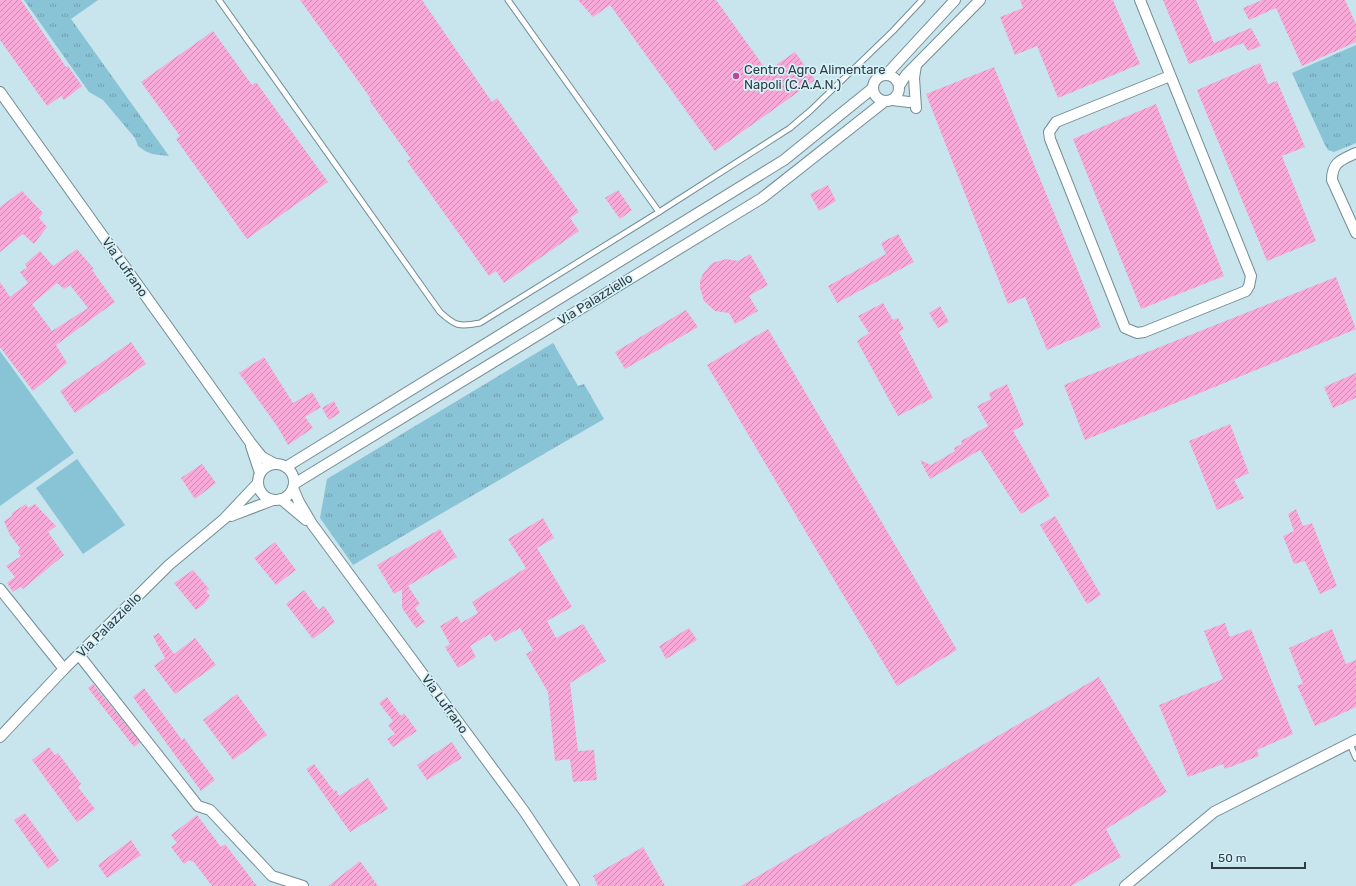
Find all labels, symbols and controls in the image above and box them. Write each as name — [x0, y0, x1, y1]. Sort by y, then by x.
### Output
place label: Centro Agro Alimentare Napoli (C.A.A.N.) — [744, 62, 885, 92]
marker: Centro Agro Alimentare Napoli (C.A.A.N.) — [731, 71, 741, 81]
street label: Via Lufrano — [99, 234, 151, 300]
street label: Via Palazziello — [555, 270, 635, 328]
street label: Via Palazziello — [74, 590, 144, 660]
street label: Via Lufrano — [419, 672, 471, 736]
scale bar — [1212, 844, 1305, 870]
text: 50 m — [1218, 851, 1246, 865]

